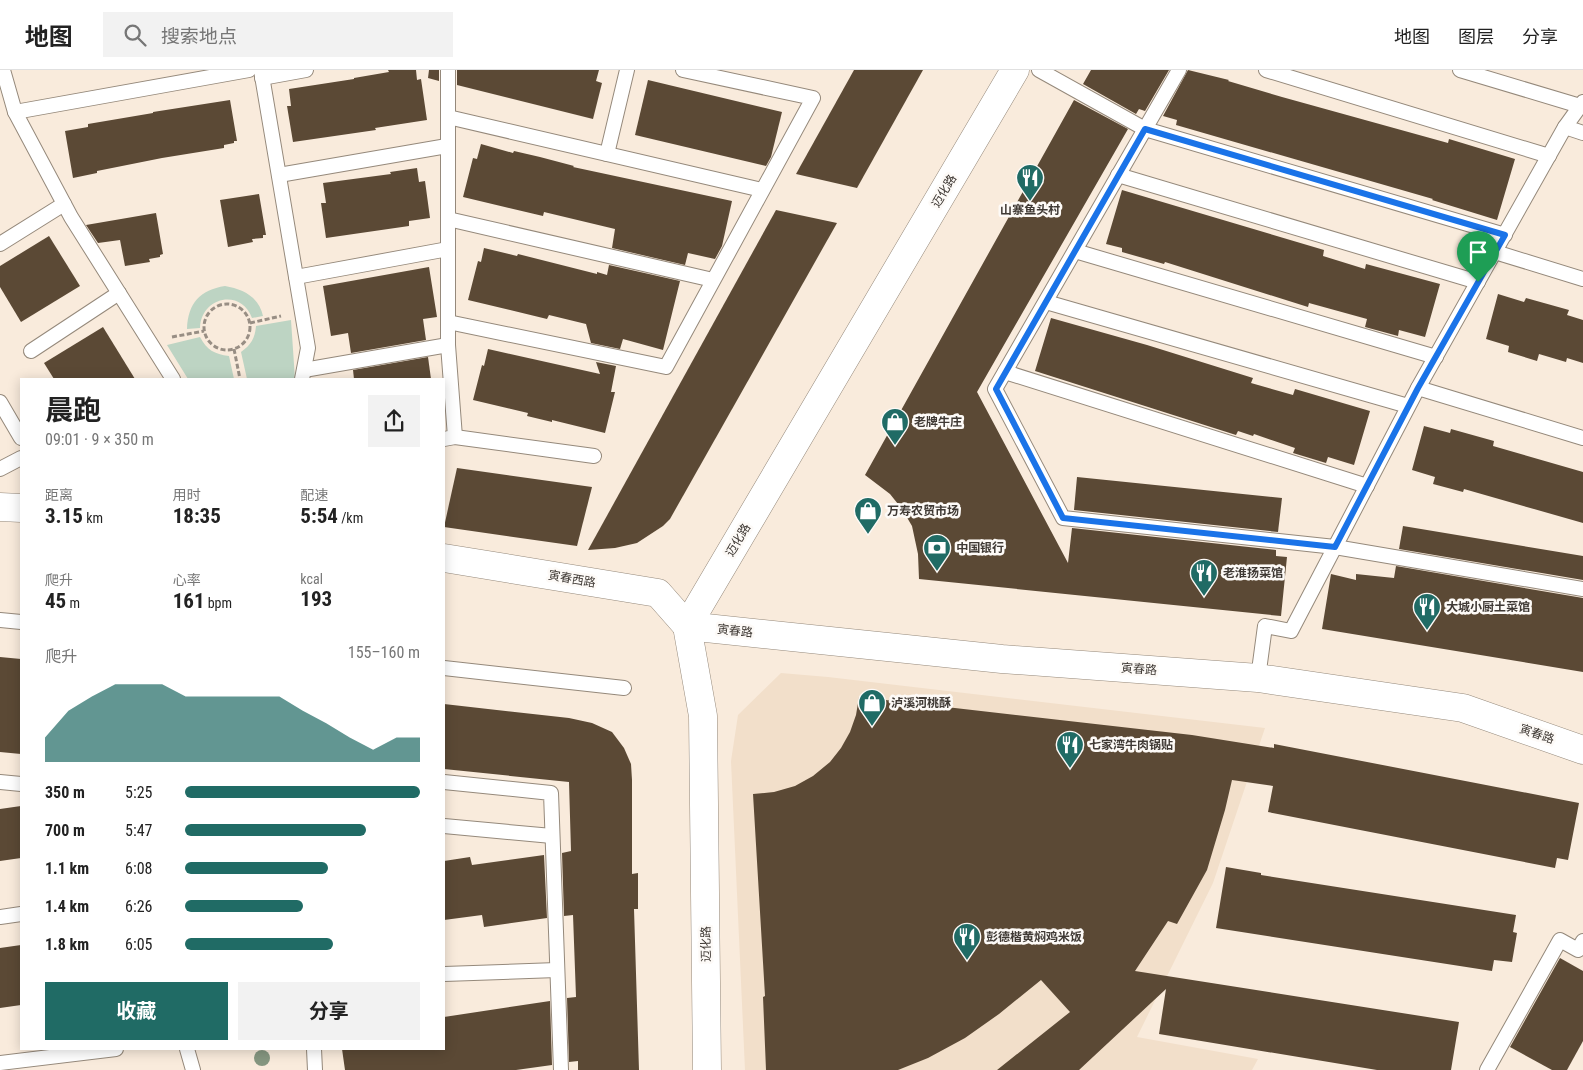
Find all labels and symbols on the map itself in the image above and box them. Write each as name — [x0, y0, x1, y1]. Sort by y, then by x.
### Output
restaurant icon: 山寨鱼头村 — [1015, 163, 1045, 202]
street label: 迈化路 — [929, 172, 959, 210]
place label: 山寨鱼头村 — [1000, 203, 1060, 217]
pin — [1457, 231, 1499, 282]
shop icon: 老牌牛庄 — [880, 407, 910, 446]
place label: 老牌牛庄 — [914, 415, 962, 429]
shop icon: 万寿农贸市场 — [853, 496, 883, 535]
place label: 万寿农贸市场 — [887, 504, 959, 518]
street label: 迈化路 — [723, 521, 753, 559]
bank icon: 中国银行 — [922, 533, 952, 572]
place label: 中国银行 — [956, 541, 1004, 555]
restaurant icon: 老淮扬菜馆 — [1189, 558, 1219, 597]
place label: 老淮扬菜馆 — [1223, 566, 1283, 580]
street label: 寅春西路 — [547, 568, 597, 590]
restaurant icon: 大城小厨土菜馆 — [1412, 592, 1442, 631]
place label: 大城小厨土菜馆 — [1446, 600, 1530, 614]
street label: 寅春路 — [716, 622, 754, 640]
street label: 寅春路 — [1121, 661, 1157, 677]
shop icon: 泸溪河桃酥 — [857, 688, 887, 727]
place label: 泸溪河桃酥 — [891, 696, 951, 710]
street label: 寅春路 — [1518, 722, 1556, 746]
restaurant icon: 七家湾牛肉锅贴 — [1055, 730, 1085, 769]
place label: 七家湾牛肉锅贴 — [1089, 738, 1173, 752]
restaurant icon: 彭德楷黄焖鸡米饭 — [952, 922, 982, 961]
street label: 迈化路 — [699, 926, 713, 962]
place label: 彭德楷黄焖鸡米饭 — [986, 930, 1082, 944]

